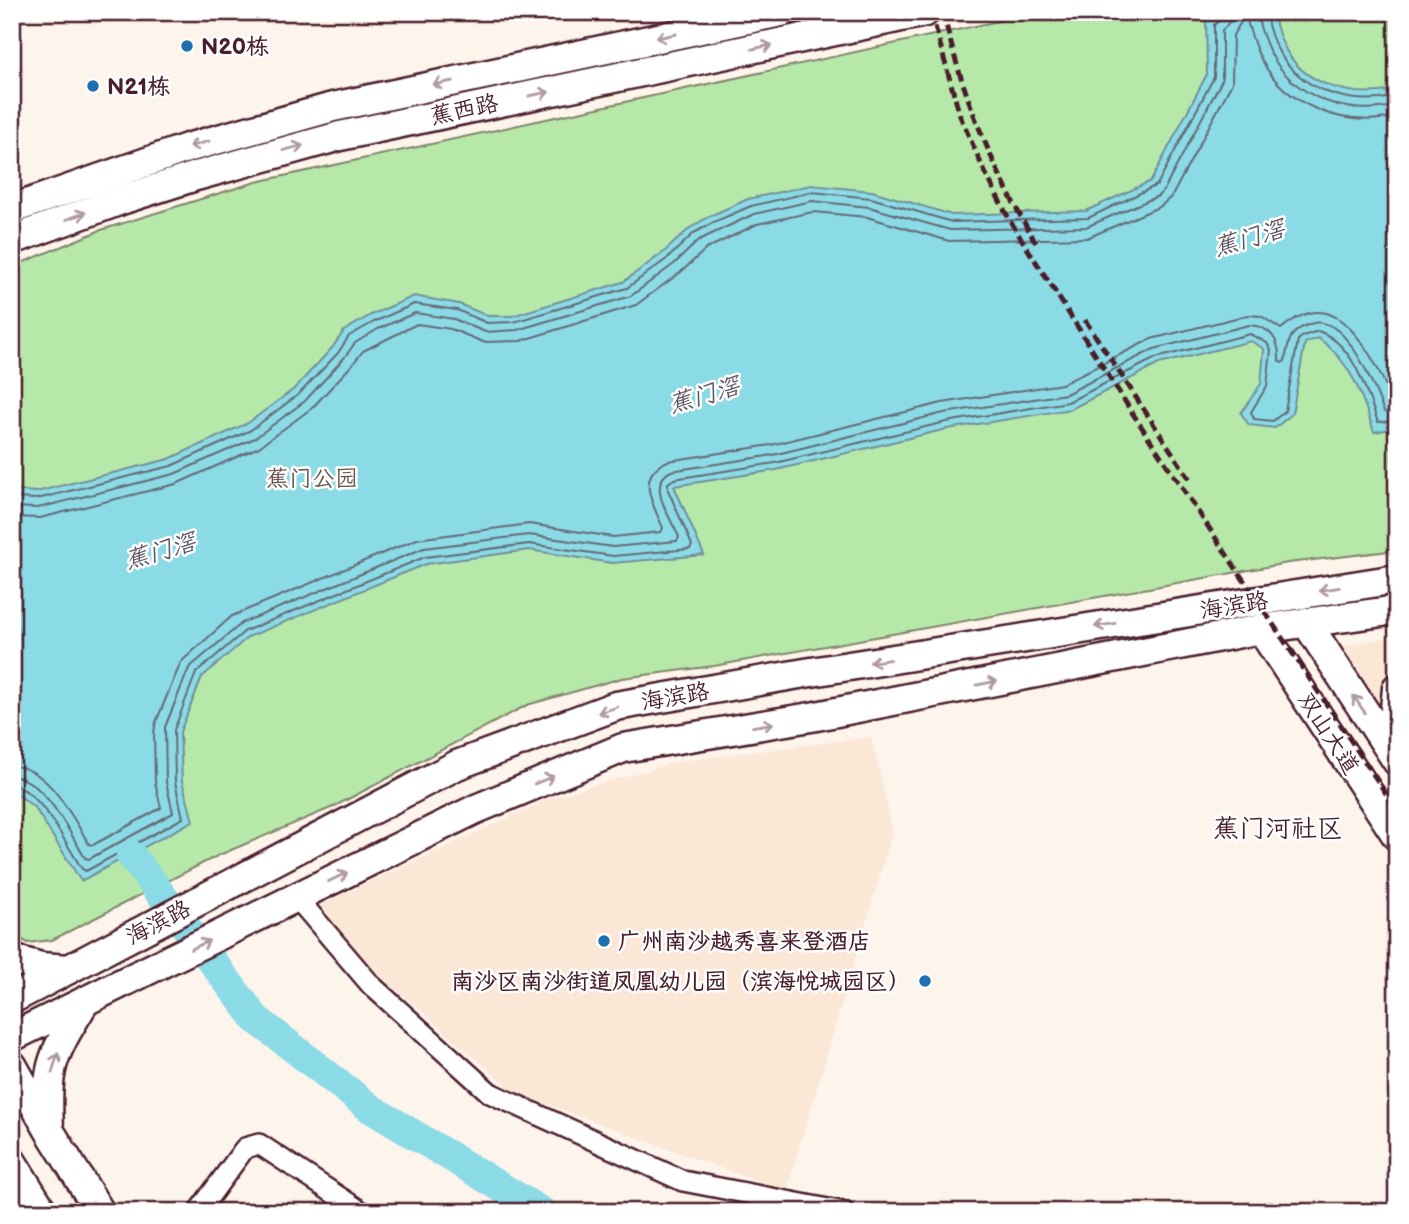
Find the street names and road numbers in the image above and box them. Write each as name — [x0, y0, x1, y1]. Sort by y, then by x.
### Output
street label: 蕉西路 — [428, 89, 501, 131]
street label: 海滨路 — [1198, 587, 1270, 625]
street label: 海滨路 — [639, 677, 712, 717]
street label: 双山大道 — [1291, 687, 1365, 780]
street label: 海滨路 — [121, 894, 196, 951]

